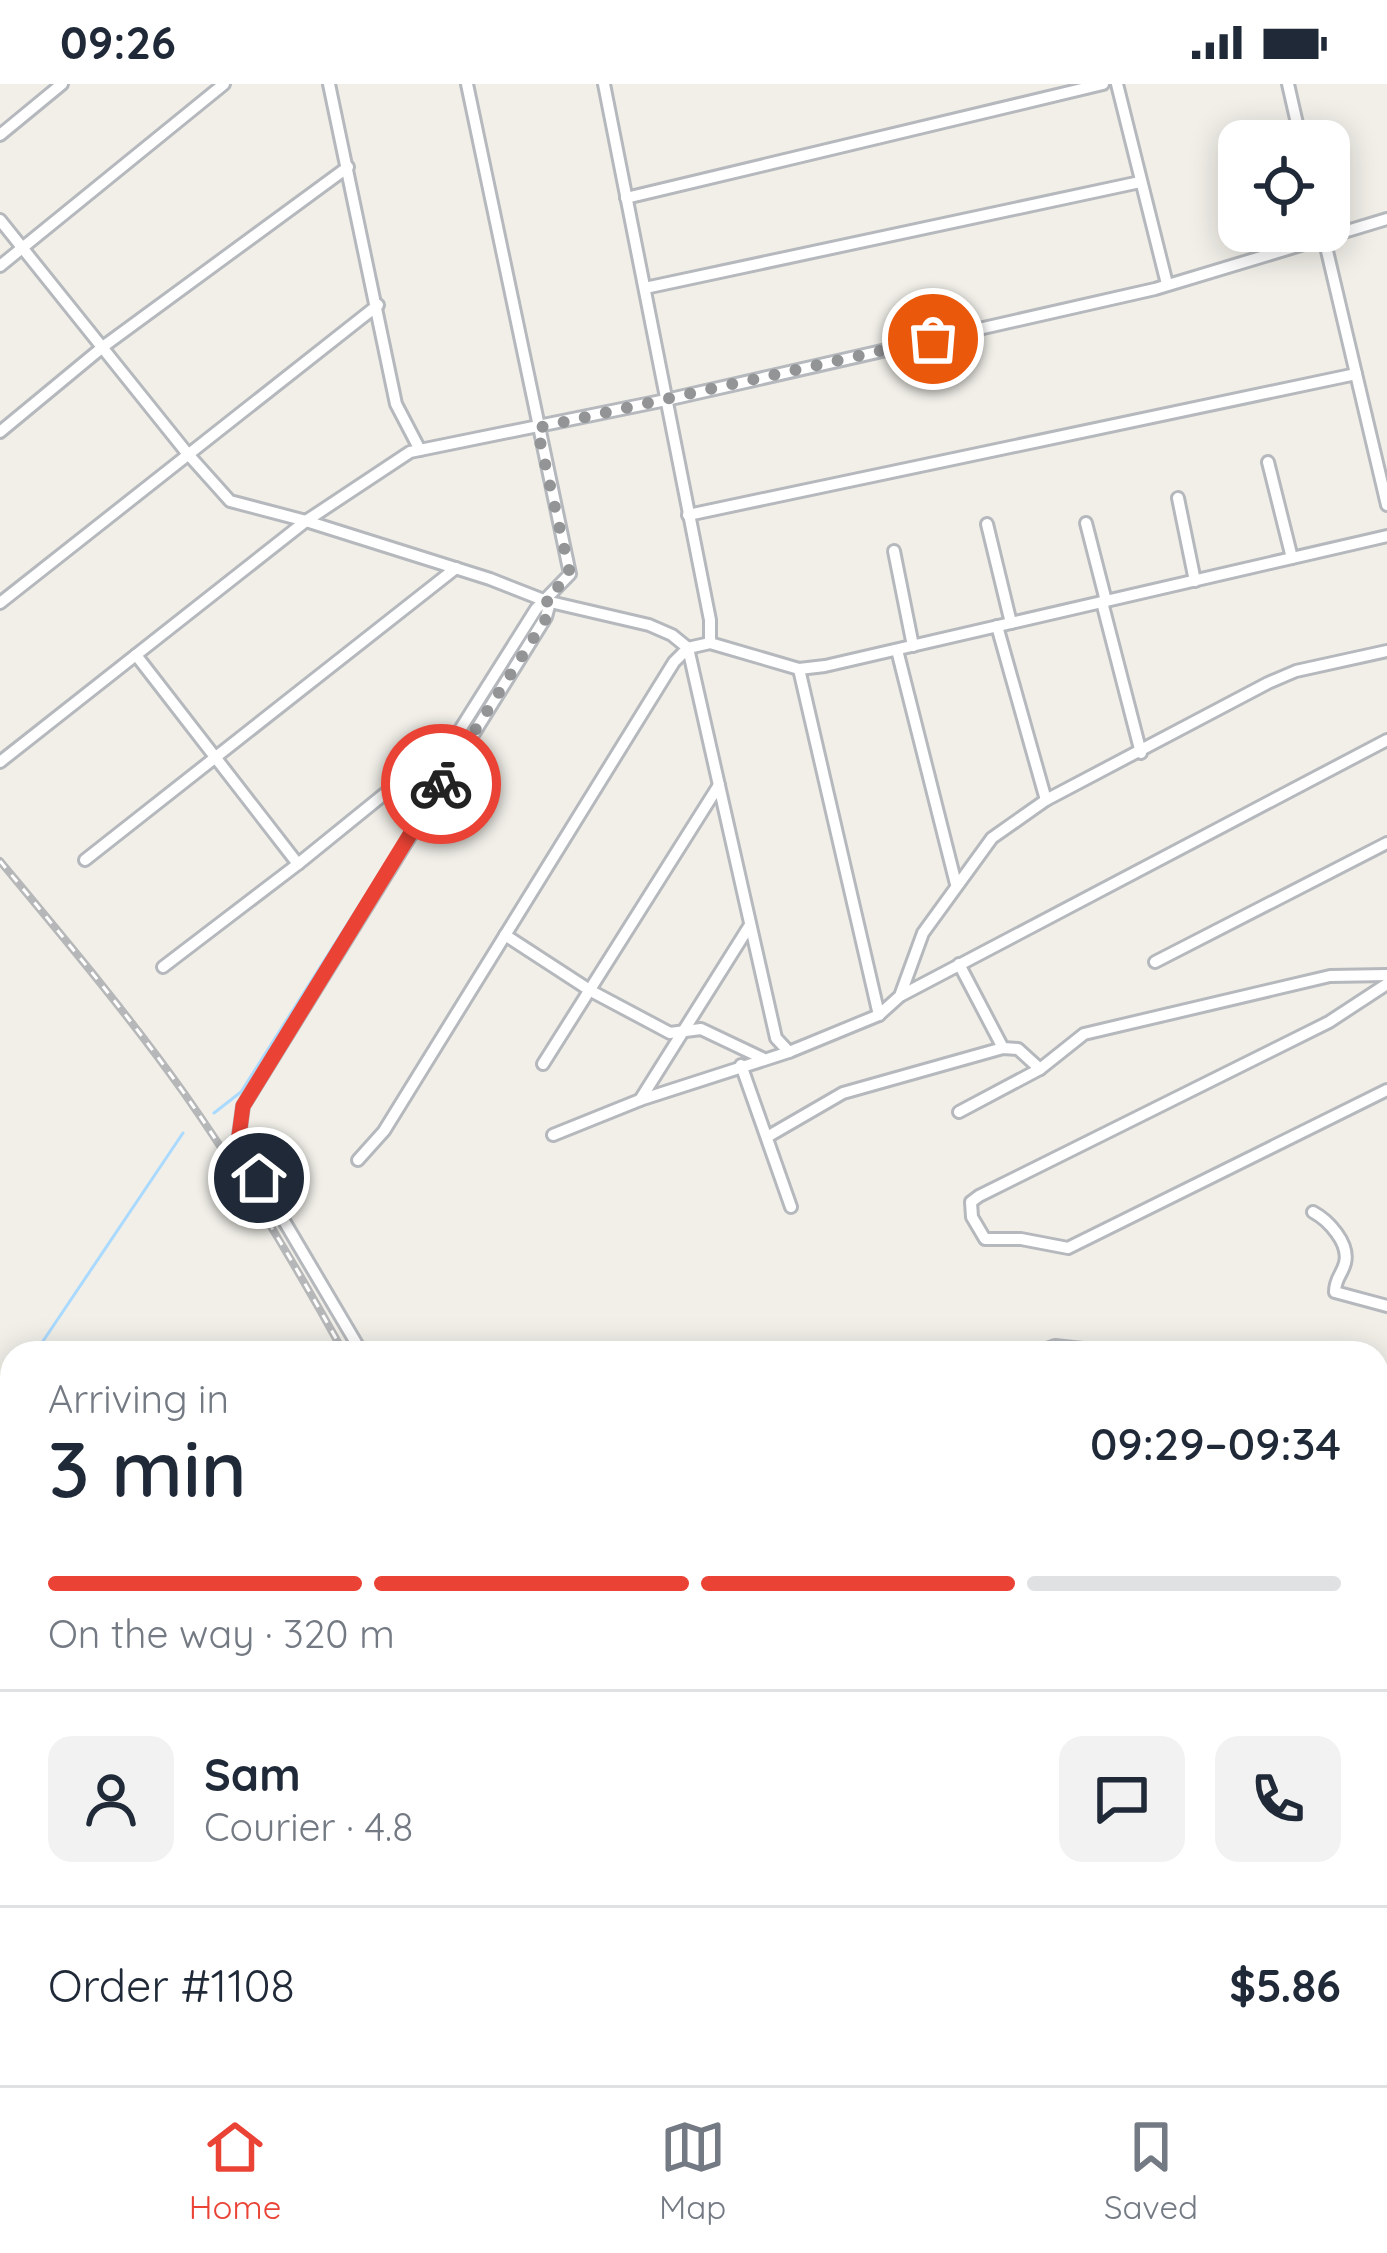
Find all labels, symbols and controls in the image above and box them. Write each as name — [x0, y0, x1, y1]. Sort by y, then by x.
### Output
text: 09:26 — [60, 14, 176, 70]
map controls — [1218, 120, 1350, 252]
button: locate — [1218, 120, 1350, 252]
pin — [882, 288, 984, 390]
icon: bag — [900, 306, 966, 372]
courier — [381, 724, 501, 844]
icon: bike — [408, 751, 474, 817]
pin — [208, 1127, 310, 1229]
icon: home — [226, 1145, 292, 1211]
text: Arriving in — [48, 1374, 229, 1423]
text: 09:29–09:34 — [1090, 1415, 1341, 1471]
text: 3 min — [48, 1419, 247, 1517]
text: On the way · 320 m — [48, 1609, 395, 1658]
button: person — [48, 1736, 174, 1862]
button: chat — [1059, 1736, 1185, 1862]
button: phone — [1215, 1736, 1341, 1862]
text: Sam — [204, 1746, 301, 1802]
text: Courier · 4.8 — [204, 1802, 413, 1851]
text: Order #1108 — [48, 1957, 295, 2013]
text: $5.86 — [1229, 1957, 1341, 2013]
tab: Home — [189, 2114, 281, 2227]
tab: Map — [659, 2114, 726, 2227]
tab: Saved — [1104, 2114, 1198, 2227]

